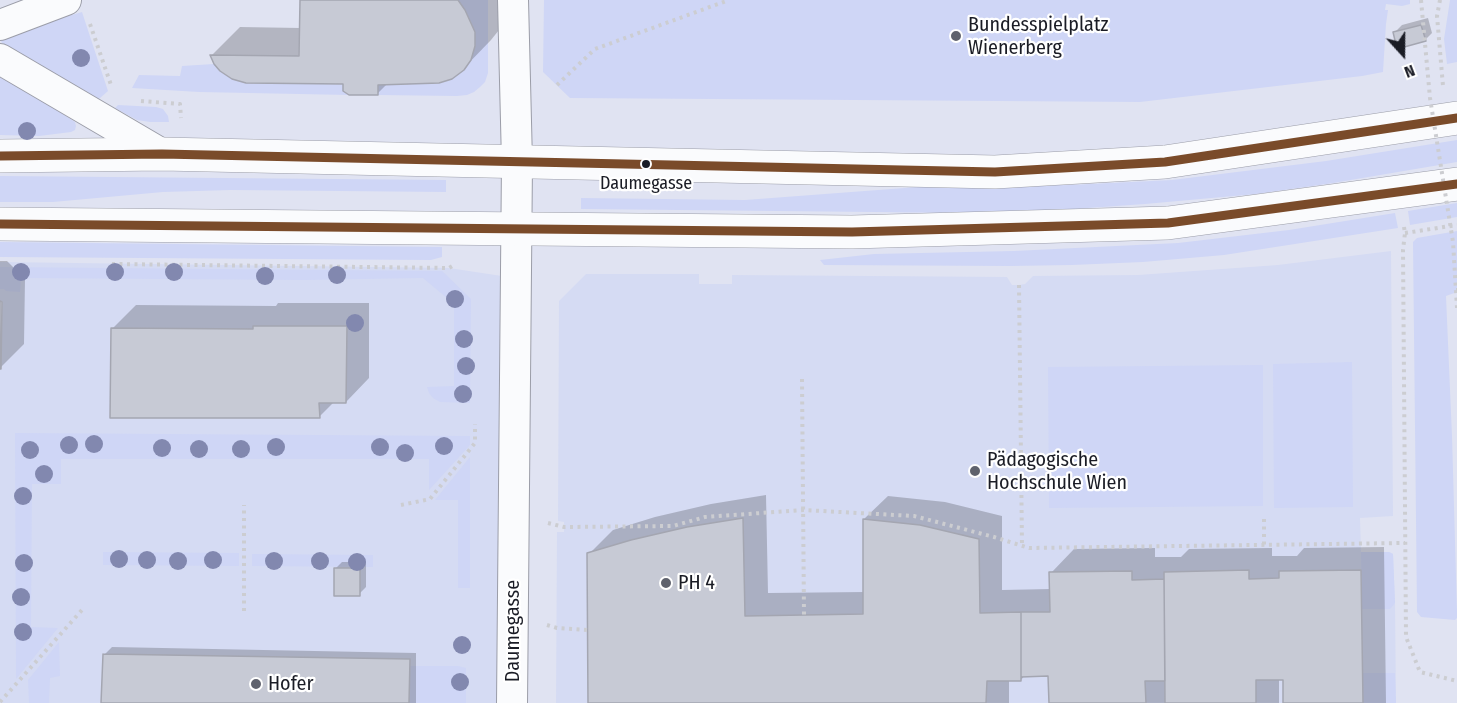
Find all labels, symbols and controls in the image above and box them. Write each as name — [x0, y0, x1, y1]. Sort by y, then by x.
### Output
place label: Bundesspielplatz Wienerberg — [968, 13, 1108, 60]
north arrow — [1373, 24, 1433, 84]
marker: Bundesspielplatz Wienerberg — [949, 29, 963, 43]
text: N — [1402, 61, 1418, 82]
marker: Daumegasse — [640, 158, 652, 170]
place label: Daumegasse — [600, 173, 692, 195]
place label: Pädagogische Hochschule Wien — [987, 448, 1127, 495]
marker: Pädagogische Hochschule Wien — [968, 464, 982, 478]
place label: PH 4 — [678, 571, 715, 595]
marker: PH 4 — [659, 576, 673, 590]
street label: Daumegasse — [501, 580, 525, 682]
place label: Hofer — [268, 672, 313, 696]
marker: Hofer — [249, 677, 263, 691]

